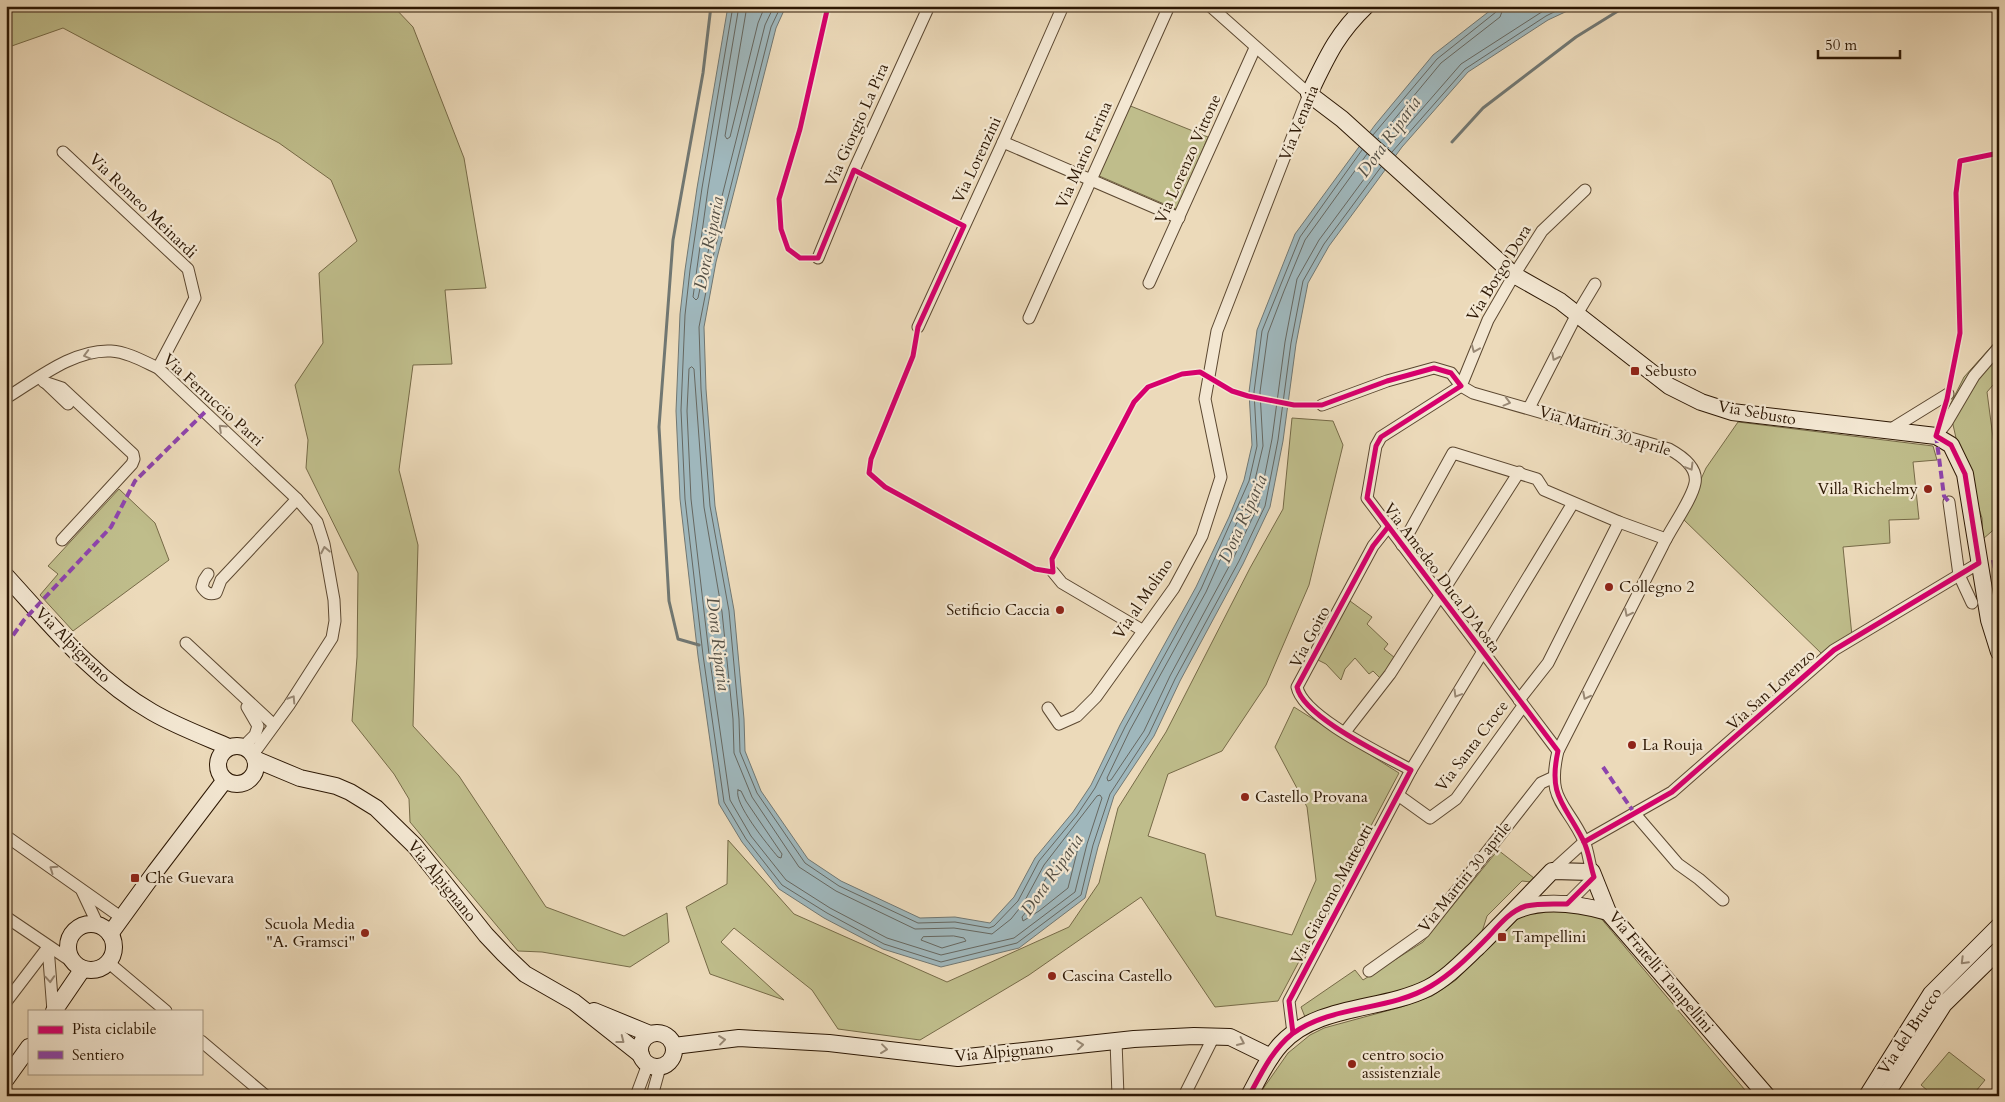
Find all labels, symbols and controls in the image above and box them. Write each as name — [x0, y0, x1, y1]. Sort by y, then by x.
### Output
scale bar — [1818, 28, 1900, 60]
text: 50 m — [1825, 35, 1857, 55]
street label: Via Giorgio La Pira — [820, 60, 894, 190]
street label: Via Venaria — [1274, 82, 1324, 164]
street label: Via Lorenzo Vittone — [1150, 91, 1226, 227]
water label: Dora Riparia — [1351, 91, 1427, 183]
street label: Via Mario Farina — [1051, 98, 1117, 212]
street label: Via Lorenzini — [947, 113, 1007, 207]
street label: Via Romeo Meinardi — [84, 149, 202, 264]
water label: Dora Riparia — [688, 194, 730, 292]
street label: Via Borgo Dora — [1461, 220, 1537, 325]
one-way arrow — [1471, 344, 1482, 353]
one-way arrow — [82, 349, 91, 360]
street label: Via Ferruccio Parri — [158, 349, 269, 452]
one-way arrow — [1551, 352, 1561, 361]
place label: Sebusto — [1645, 360, 1697, 382]
marker: Sebusto — [1629, 365, 1641, 377]
street label: Via Sebusto — [1716, 395, 1798, 431]
one-way arrow — [1502, 396, 1510, 406]
street label: Via Martiri 30 aprile — [1536, 400, 1674, 462]
one-way arrow — [219, 425, 228, 434]
one-way arrow — [1683, 462, 1693, 471]
water label: Dora Riparia — [1212, 471, 1274, 567]
place label: Villa Richelmy — [1817, 478, 1919, 500]
marker: Villa Richelmy — [1922, 483, 1934, 495]
street label: Via Amedeo Duca D'Aosta — [1378, 498, 1506, 658]
one-way arrow — [320, 545, 331, 554]
street label: Via al Molino — [1108, 554, 1178, 644]
place label: Collegno 2 — [1619, 576, 1695, 598]
marker: Collegno 2 — [1603, 581, 1615, 593]
water label: Dora Riparia — [700, 596, 736, 692]
place label: Setificio Caccia — [946, 599, 1050, 621]
street label: Via Alpignano — [30, 602, 116, 688]
street label: Via Goito — [1285, 602, 1336, 672]
marker: Setificio Caccia — [1054, 604, 1066, 616]
one-way arrow — [1624, 608, 1634, 617]
street label: Via San Lorenzo — [1722, 644, 1820, 736]
one-way arrow — [1454, 688, 1464, 697]
one-way arrow — [1582, 691, 1592, 700]
one-way arrow — [286, 696, 295, 705]
street label: Via Santa Croce — [1430, 696, 1514, 796]
place label: La Rouja — [1642, 734, 1703, 756]
marker: La Rouja — [1626, 739, 1638, 751]
place label: Castello Provana — [1255, 786, 1368, 808]
marker: Castello Provana — [1239, 791, 1251, 803]
street label: Via Martiri 30 aprile — [1413, 817, 1517, 937]
street label: Via Giacomo Matteotti — [1286, 819, 1379, 968]
water label: Dora Riparia — [1015, 829, 1089, 921]
street label: Via Alpignano — [402, 836, 482, 927]
one-way arrow — [50, 866, 59, 875]
place label: Che Guevara — [145, 867, 234, 889]
marker: Che Guevara — [129, 872, 141, 884]
street label: Via Fratelli Tampellini — [1603, 906, 1719, 1038]
place label: Scuola Media "A. Gramsci" — [265, 913, 355, 953]
place label: Tampellini — [1512, 926, 1587, 948]
marker: Scuola Media "A. Gramsci" — [359, 927, 371, 939]
marker: Tampellini — [1496, 931, 1508, 943]
one-way arrow — [1961, 955, 1970, 964]
place label: Cascina Castello — [1062, 965, 1173, 987]
marker: Cascina Castello — [1046, 970, 1058, 982]
one-way arrow — [45, 975, 56, 983]
street label: Via del Brucco — [1873, 983, 1947, 1079]
legend — [28, 1010, 202, 1074]
text: Pista ciclabile — [72, 1019, 157, 1039]
one-way arrow — [615, 1034, 624, 1042]
one-way arrow — [719, 1035, 727, 1046]
one-way arrow — [1236, 1036, 1245, 1046]
street label: Via Alpignano — [954, 1037, 1054, 1067]
one-way arrow — [1077, 1040, 1085, 1051]
one-way arrow — [880, 1043, 888, 1054]
place label: centro socio assistenziale — [1362, 1044, 1444, 1084]
text: Sentiero — [72, 1045, 124, 1065]
marker: centro socio assistenziale — [1346, 1058, 1358, 1070]

